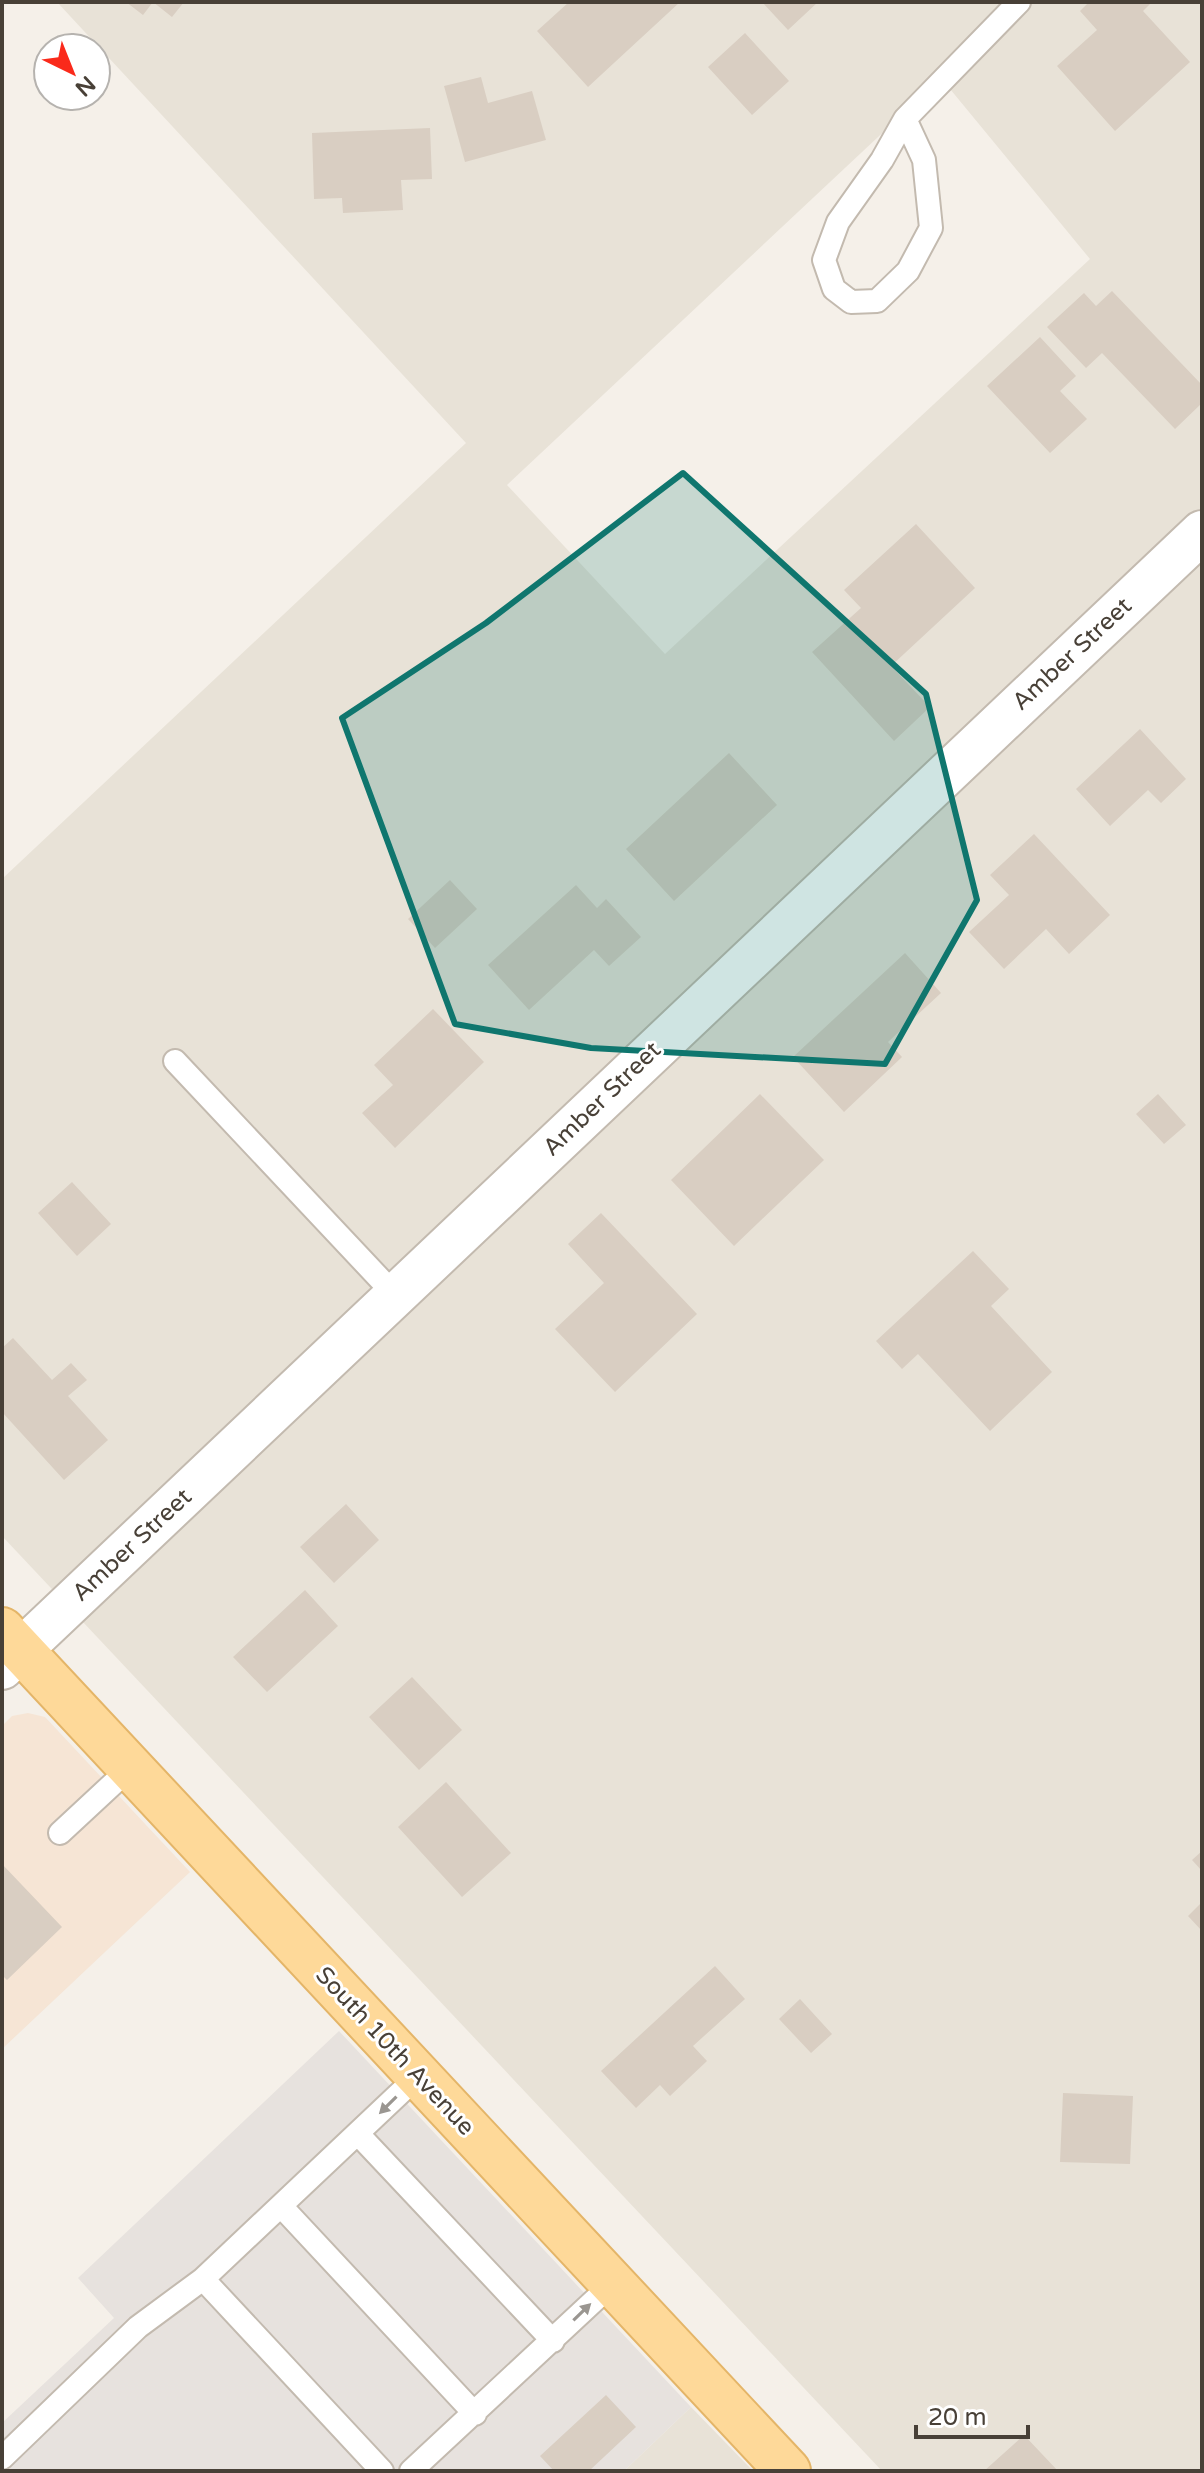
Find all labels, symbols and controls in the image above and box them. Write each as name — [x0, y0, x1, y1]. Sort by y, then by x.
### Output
north arrow — [32, 32, 112, 112]
text: N — [70, 70, 100, 101]
street label: Amber Street — [1006, 591, 1138, 717]
street label: Amber Street — [537, 1036, 667, 1162]
street label: Amber Street — [66, 1482, 198, 1608]
street label: South 10th Avenue — [309, 1961, 481, 2141]
one-way arrow — [379, 2095, 398, 2114]
one-way arrow — [572, 2304, 591, 2322]
scale bar — [916, 2389, 1028, 2439]
text: 20 m — [928, 2403, 986, 2432]

